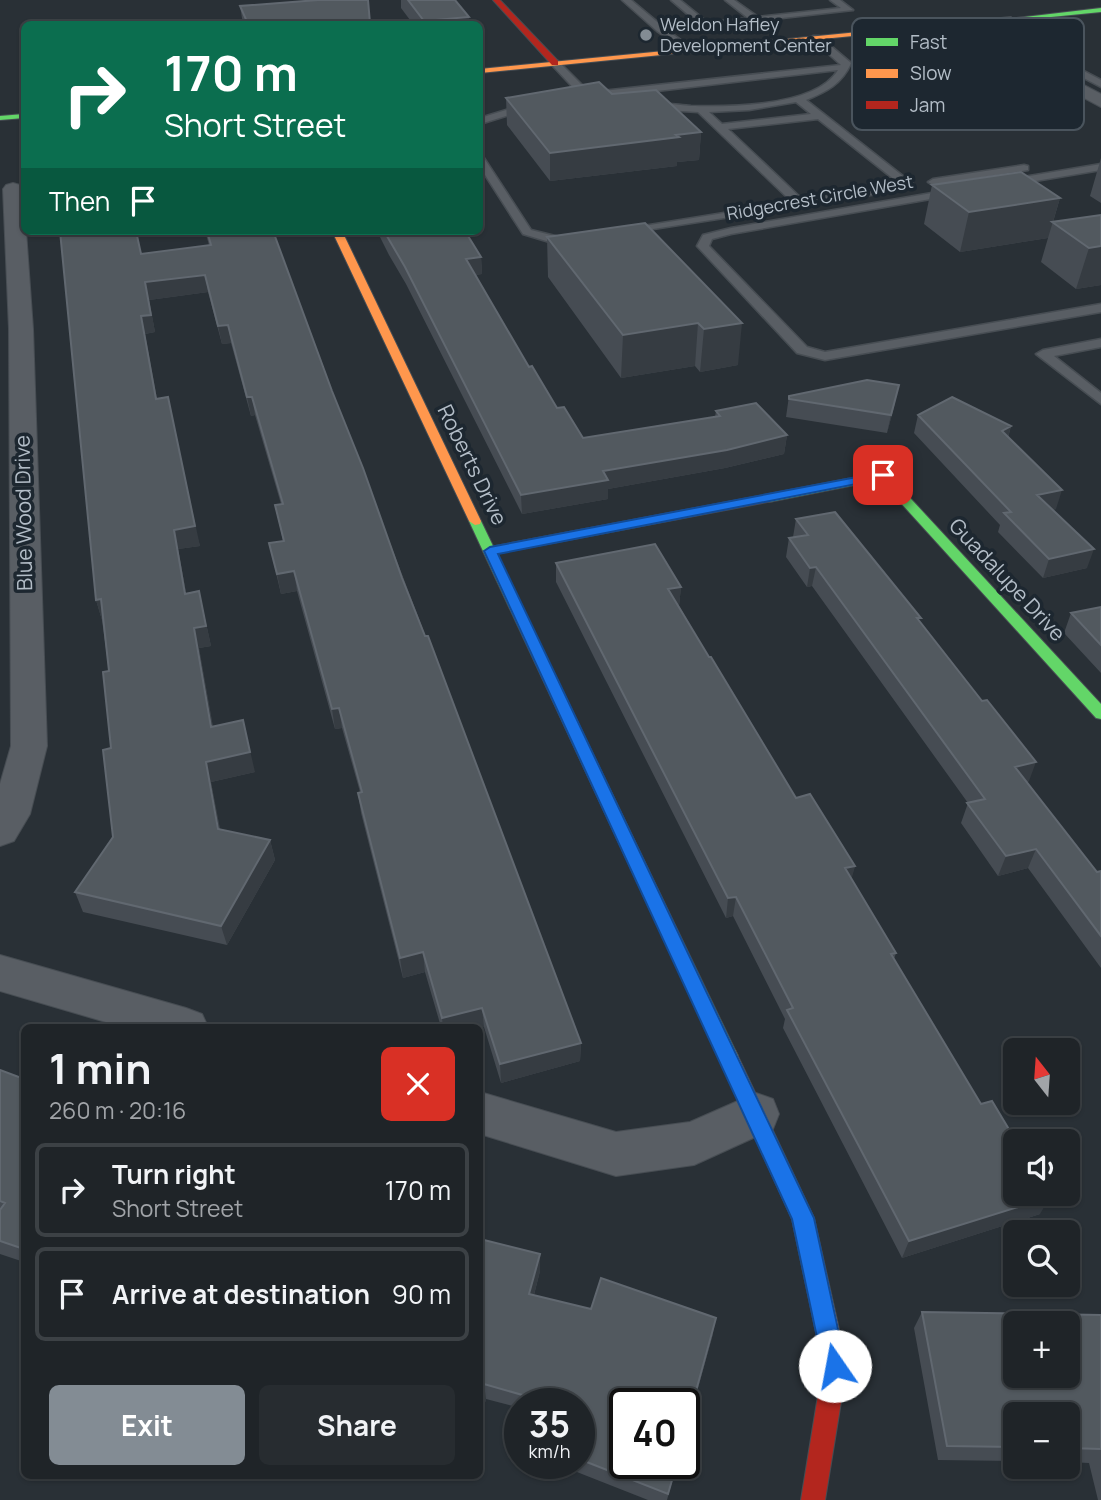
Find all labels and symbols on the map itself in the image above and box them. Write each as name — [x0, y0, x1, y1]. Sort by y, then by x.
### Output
place label: Weldon Hafley Development Center — [660, 12, 832, 57]
legend — [852, 18, 1084, 130]
marker: Weldon Hafley Development Center — [638, 27, 654, 43]
text: Fast — [910, 29, 947, 55]
text: Slow — [910, 60, 952, 86]
text: Jam — [910, 92, 945, 118]
street label: Ridgecrest Circle West — [725, 169, 915, 225]
street label: Roberts Drive — [432, 400, 514, 529]
street label: Blue Wood Drive — [8, 435, 38, 591]
pin — [853, 445, 913, 505]
street label: Guadalupe Drive — [943, 512, 1072, 647]
north arrow — [1003, 1038, 1080, 1115]
position arrow — [798, 1329, 872, 1403]
speed limit sign: 40 — [609, 1388, 700, 1479]

